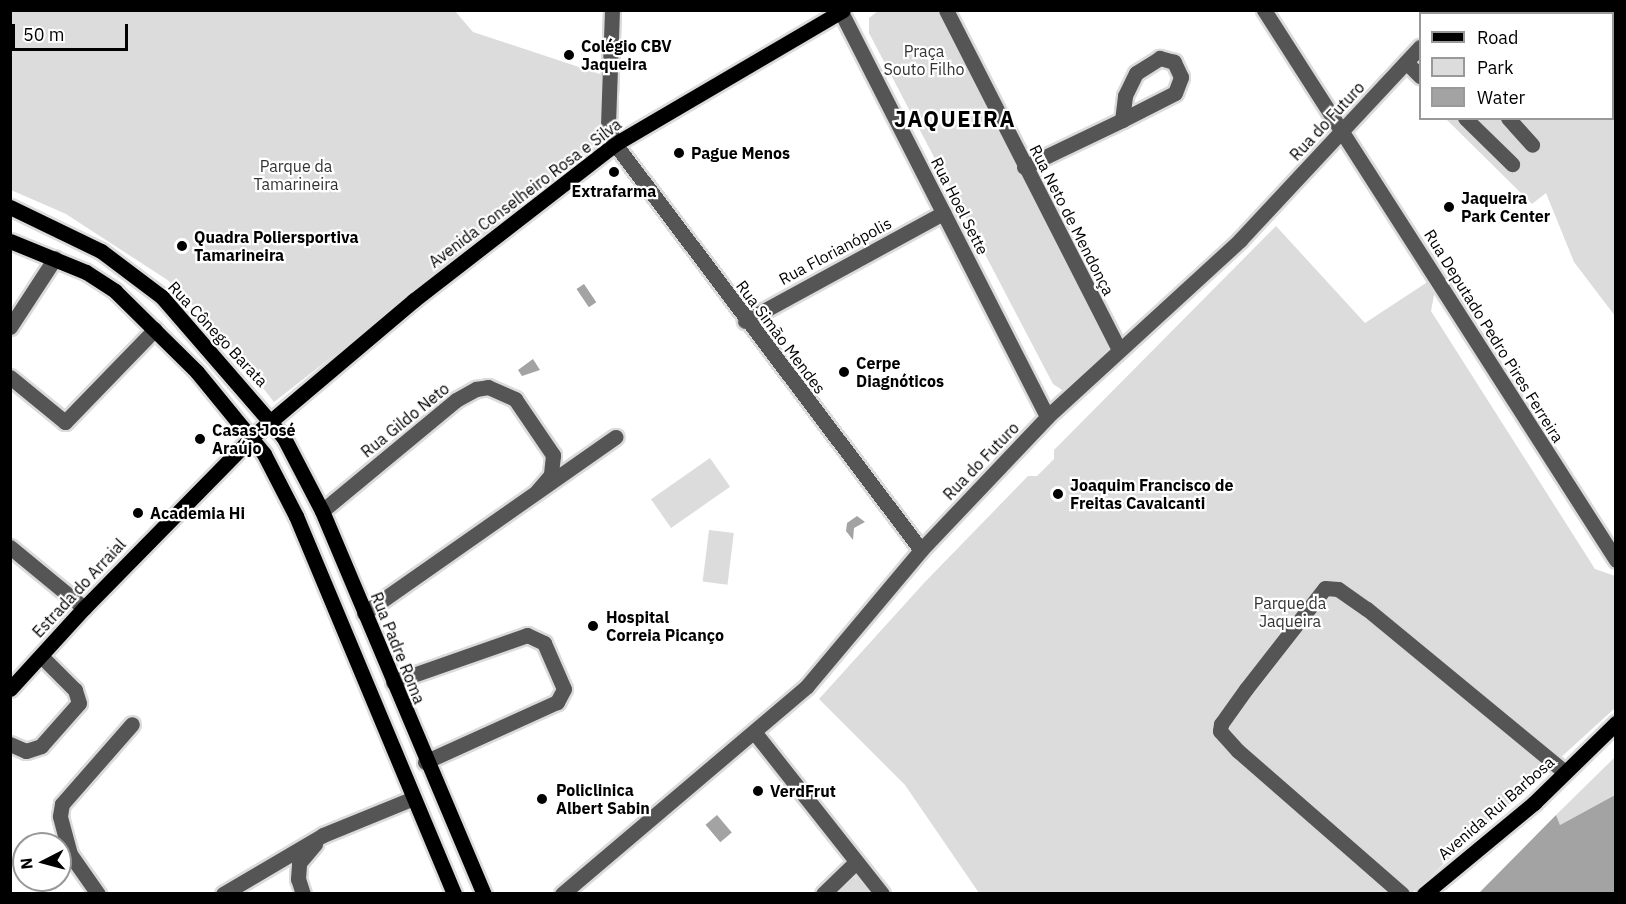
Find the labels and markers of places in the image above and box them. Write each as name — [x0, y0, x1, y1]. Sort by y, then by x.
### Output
place label: Colégio CBV Jaqueira — [581, 36, 672, 74]
marker: Colégio CBV Jaqueira — [562, 48, 576, 62]
place label: Pague Menos — [691, 143, 790, 163]
marker: Pague Menos — [672, 146, 686, 160]
marker: Extrafarma — [607, 165, 621, 179]
place label: Extrafarma — [572, 181, 656, 201]
place label: Jaqueira Park Center — [1461, 188, 1550, 226]
marker: Jaqueira Park Center — [1442, 200, 1456, 214]
place label: Quadra Poliersportiva Tamarineira — [194, 227, 359, 265]
marker: Quadra Poliersportiva Tamarineira — [175, 239, 189, 253]
place label: Cerpe Diagnóticos — [856, 353, 944, 391]
marker: Cerpe Diagnóticos — [837, 365, 851, 379]
place label: Casas José Araújo — [212, 420, 296, 458]
marker: Casas José Araújo — [193, 432, 207, 446]
place label: Joaquim Francisco de Freitas Cavalcanti — [1070, 475, 1233, 513]
marker: Joaquim Francisco de Freitas Cavalcanti — [1051, 487, 1065, 501]
place label: Academia Hi — [150, 503, 245, 523]
marker: Academia Hi — [131, 506, 145, 520]
place label: Hospital Correia Picanço — [606, 607, 724, 645]
marker: Hospital Correia Picanço — [584, 617, 602, 635]
place label: Policlinica Albert Sabin — [556, 780, 650, 818]
place label: VerdFrut — [770, 781, 836, 801]
marker: VerdFrut — [751, 784, 765, 798]
marker: Policlinica Albert Sabin — [533, 790, 551, 808]

